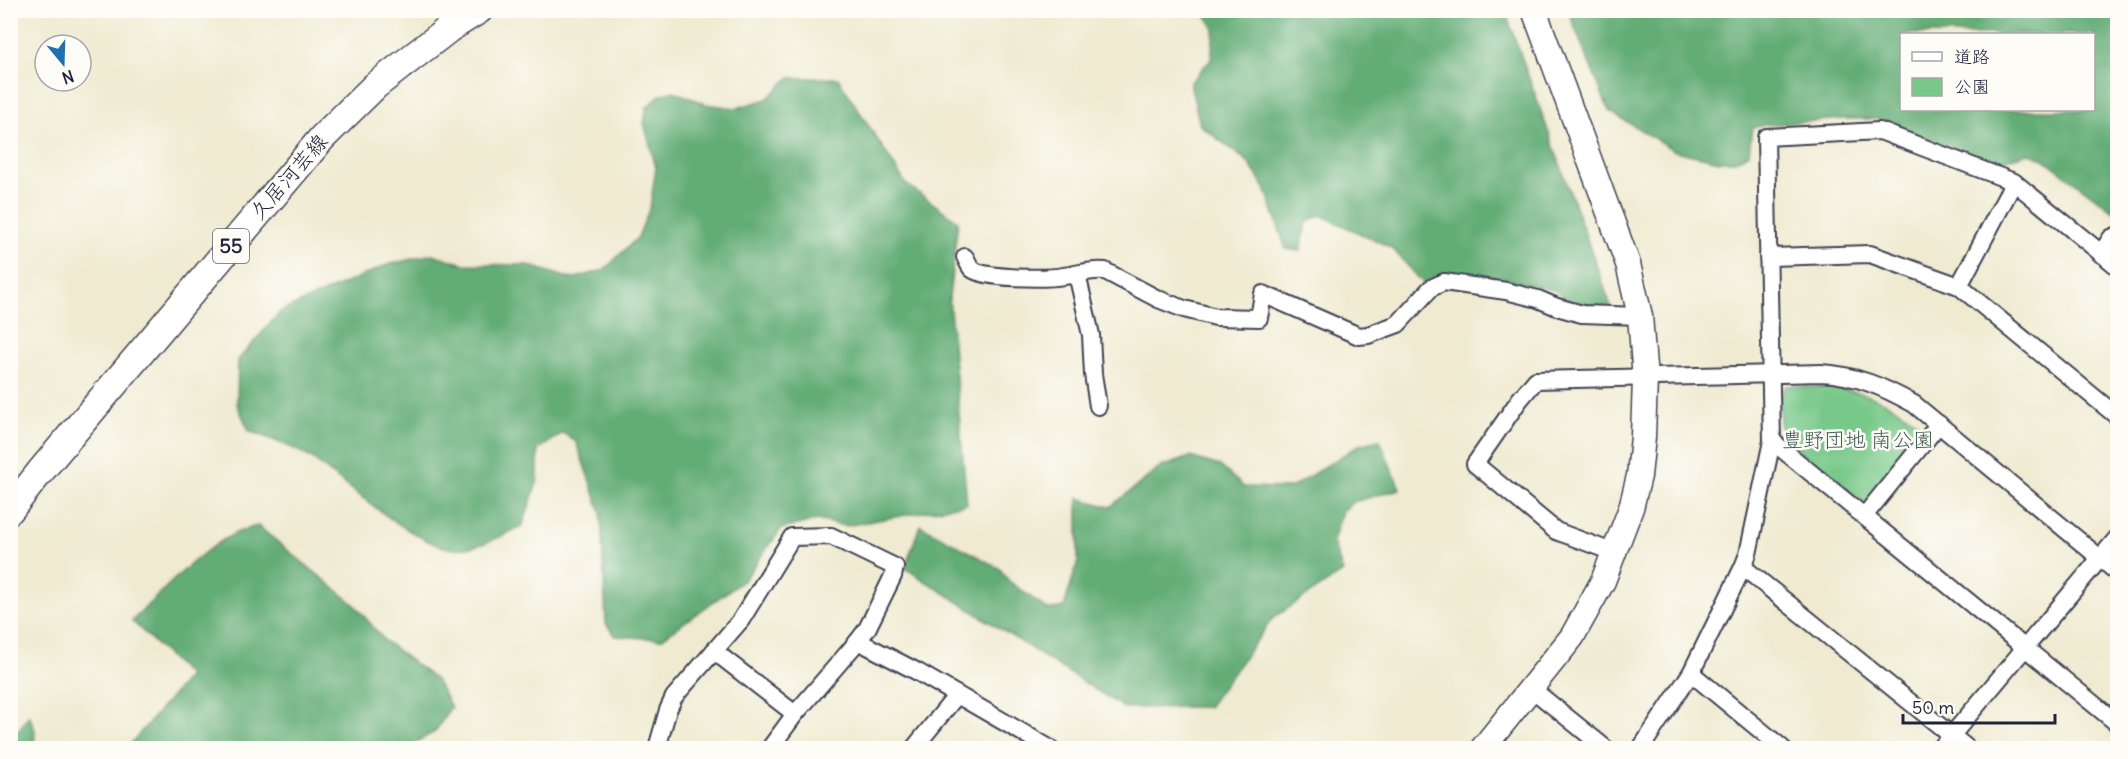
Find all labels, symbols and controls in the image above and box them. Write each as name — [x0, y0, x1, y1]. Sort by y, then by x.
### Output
north arrow — [33, 33, 93, 93]
legend — [1900, 33, 2095, 111]
text: 道路 — [1954, 45, 1990, 68]
text: N — [59, 66, 76, 88]
text: 公園 — [1954, 75, 1990, 98]
street label: 久居河芸線 — [244, 128, 333, 225]
road number: 55 — [213, 229, 249, 263]
park label: 豊野団地 南公園 — [1782, 426, 1934, 453]
scale bar — [1903, 687, 2054, 725]
text: 50 m — [1912, 696, 1954, 719]

